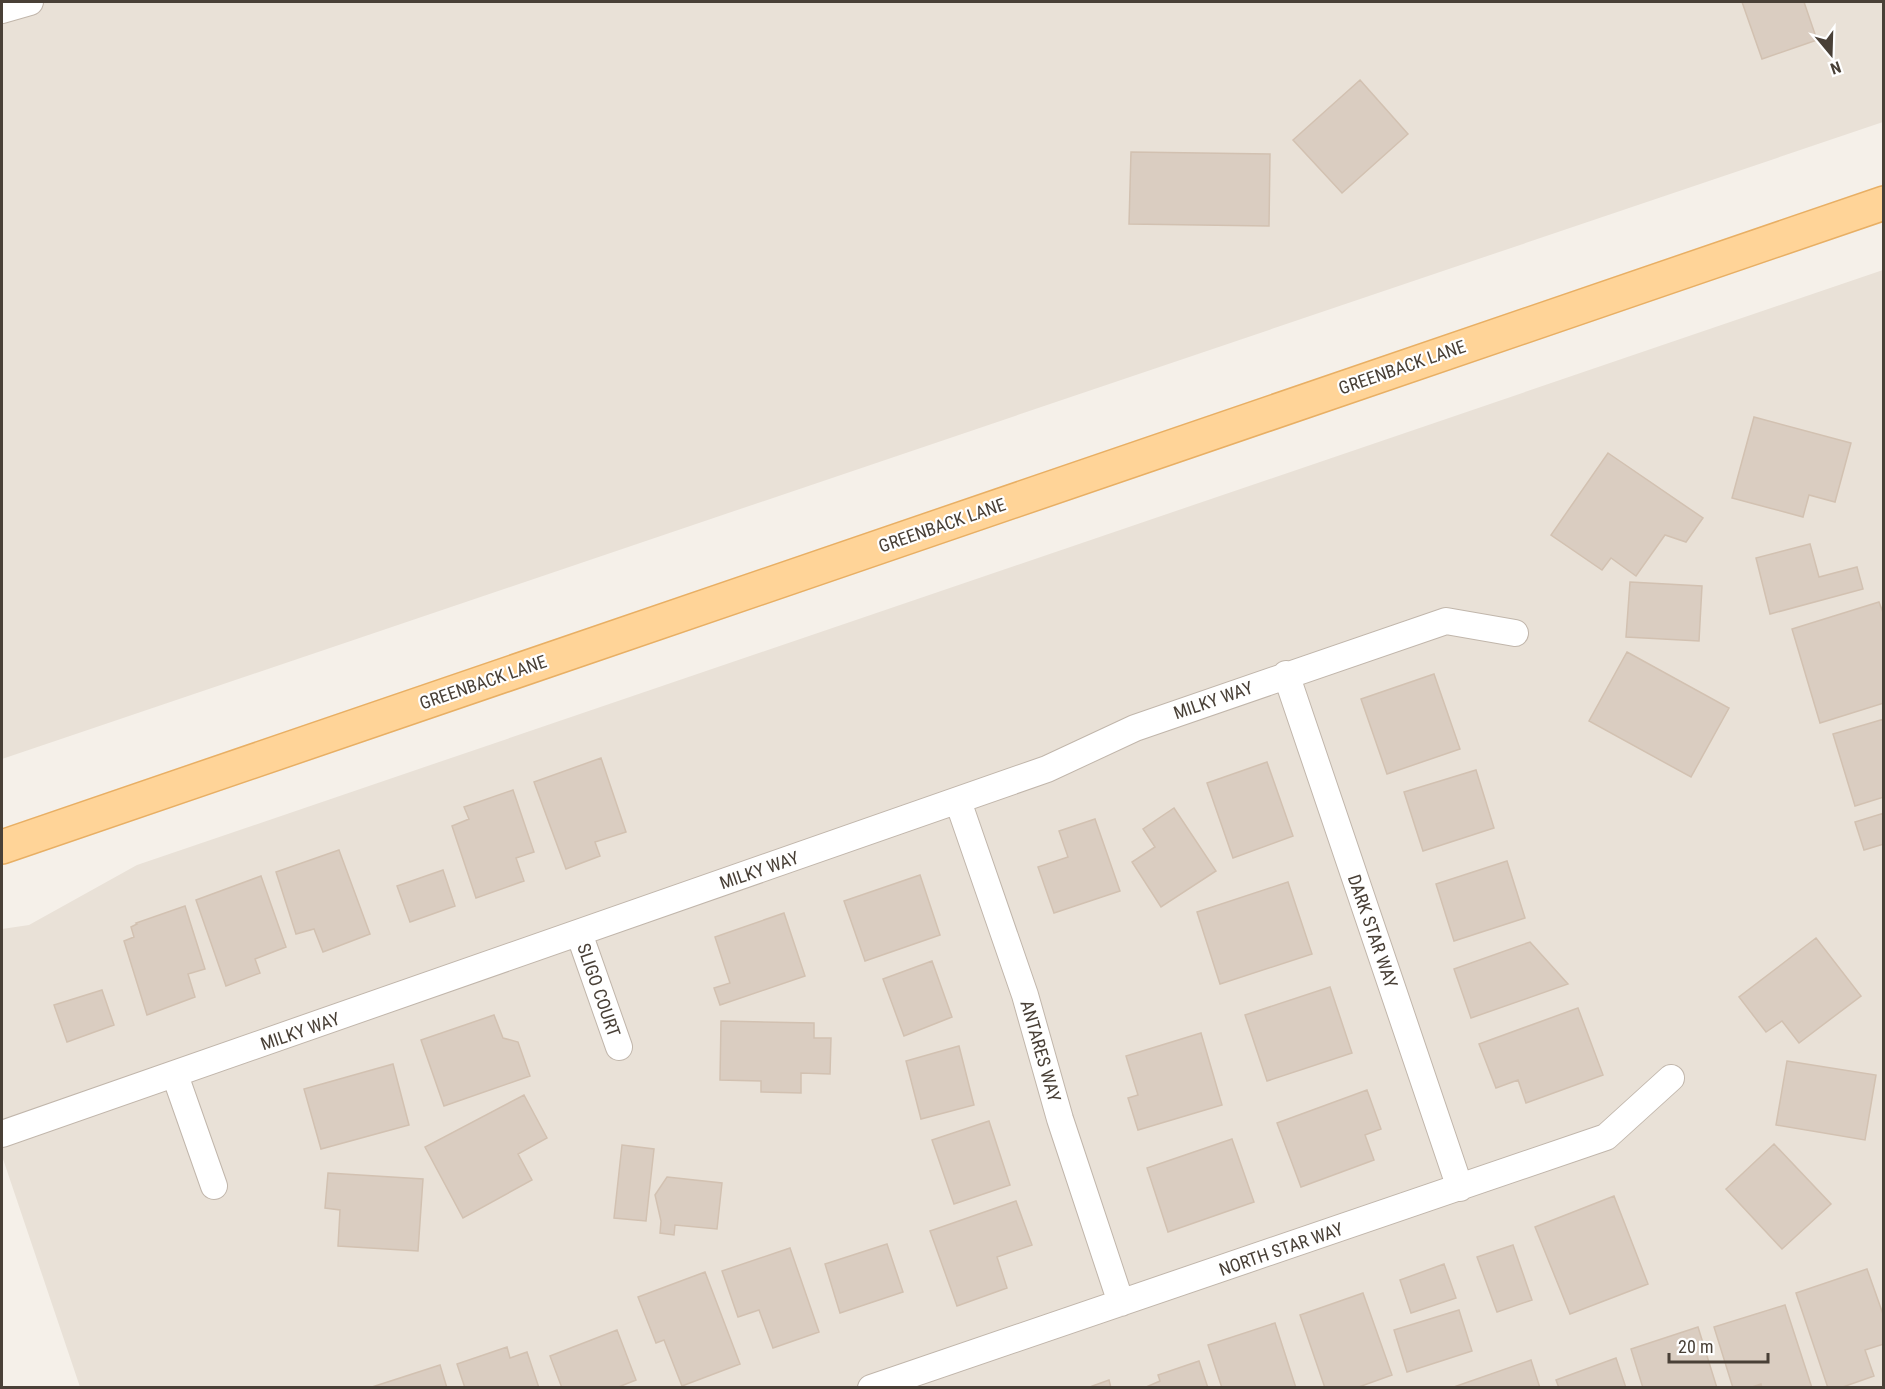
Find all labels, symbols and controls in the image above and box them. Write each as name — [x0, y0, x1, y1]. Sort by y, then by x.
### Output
north arrow — [1801, 24, 1861, 84]
text: N — [1828, 57, 1843, 78]
street label: GREENBACK LANE — [1336, 335, 1468, 399]
street label: GREENBACK LANE — [876, 493, 1008, 557]
street label: GREENBACK LANE — [417, 650, 549, 714]
street label: MILKY WAY — [1171, 676, 1256, 723]
street label: MILKY WAY — [717, 846, 802, 893]
street label: DARK STAR WAY — [1344, 872, 1402, 991]
street label: SLIGO COURT — [573, 941, 625, 1039]
street label: ANTARES WAY — [1016, 998, 1066, 1105]
street label: MILKY WAY — [258, 1007, 343, 1054]
street label: NORTH STAR WAY — [1216, 1218, 1346, 1280]
scale bar — [1669, 1326, 1768, 1364]
text: 20 m — [1678, 1336, 1713, 1357]

